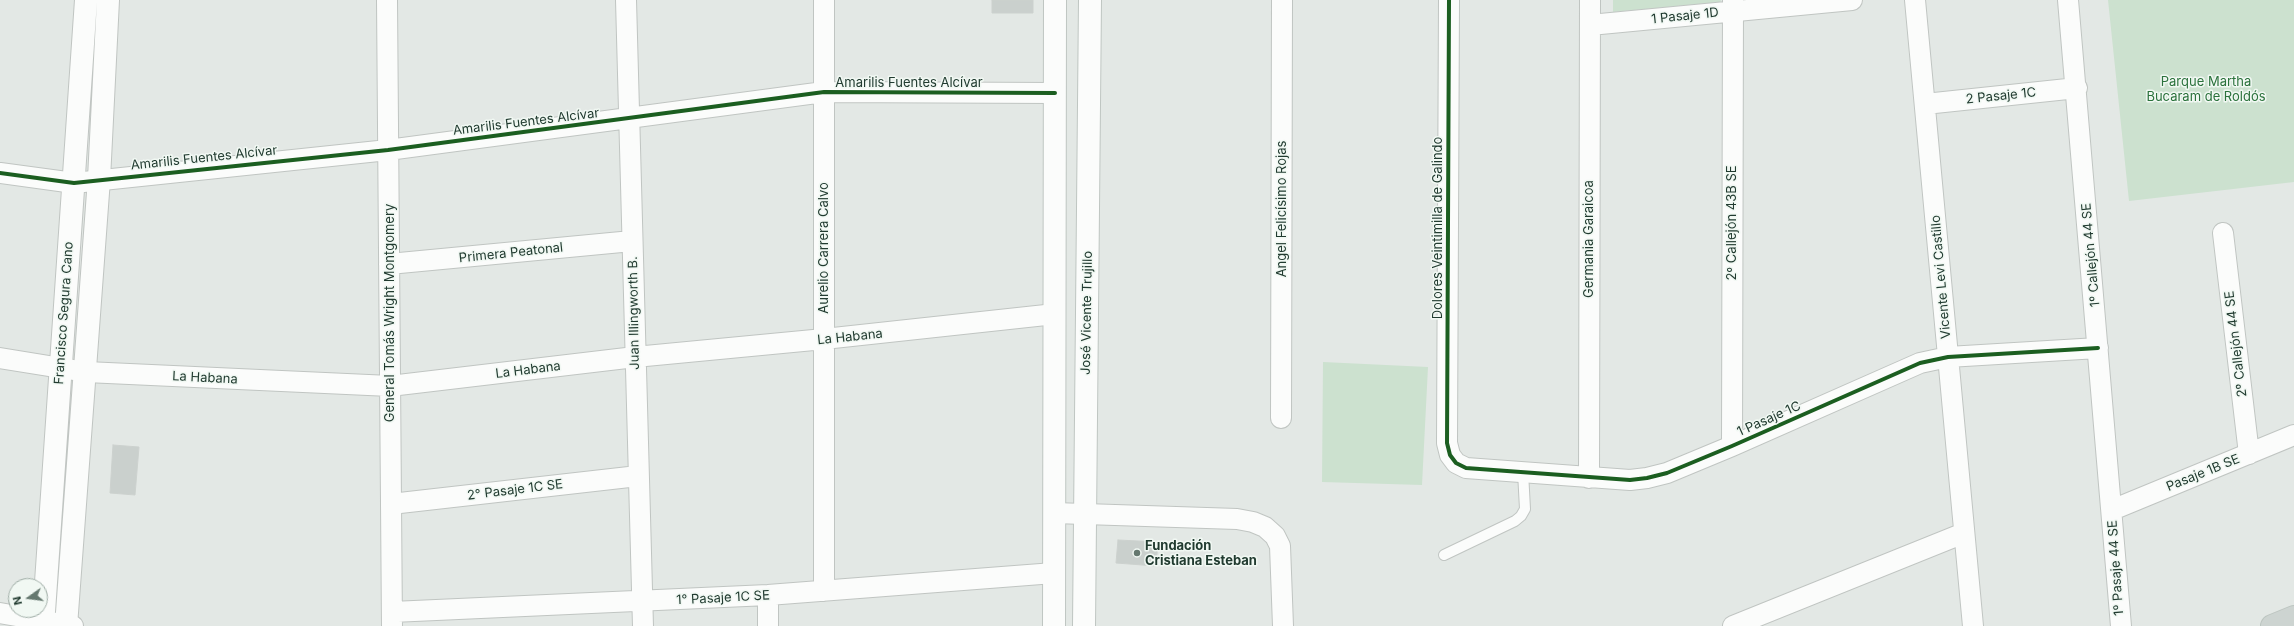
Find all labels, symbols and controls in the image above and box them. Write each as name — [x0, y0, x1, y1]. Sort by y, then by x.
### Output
street label: 1 Pasaje 1D — [1650, 5, 1720, 27]
park label: Parque Martha Bucaram de Roldós — [2146, 74, 2266, 105]
street label: Amarilis Fuentes Alcívar — [835, 75, 983, 91]
street label: 2 Pasaje 1C — [1965, 85, 2037, 107]
street label: Amarilis Fuentes Alcívar — [452, 105, 600, 139]
street label: Dolores Veintimilla de Galindo — [1430, 137, 1446, 319]
street label: Angel Felicísimo Rojas — [1274, 141, 1290, 277]
street label: Amarilis Fuentes Alcívar — [130, 143, 278, 173]
street label: 2º Callejón 43B SE — [1724, 165, 1740, 281]
street label: Germania Garaicoa — [1581, 180, 1597, 298]
street label: Aurelio Carrera Calvo — [816, 182, 832, 314]
street label: 1º Callejón 44 SE — [2079, 202, 2103, 308]
street label: General Tomás Wright Montgomery — [382, 204, 398, 422]
street label: Vicente Levi Castillo — [1928, 215, 1954, 339]
street label: Primera Peatonal — [458, 240, 564, 266]
street label: Francisco Segura Cano — [51, 241, 77, 385]
street label: José Vicente Trujillo — [1078, 251, 1096, 375]
street label: Juan Illingworth B. — [625, 256, 643, 370]
street label: 2º Callejón 44 SE — [2222, 290, 2250, 398]
street label: La Habana — [817, 326, 883, 348]
street label: La Habana — [494, 358, 562, 382]
street label: La Habana — [172, 368, 238, 388]
street label: 1 Pasaje 1C — [1735, 398, 1803, 440]
street label: Pasaje 1B SE — [2164, 451, 2242, 495]
street label: 2° Pasaje 1C SE — [466, 476, 564, 504]
street label: 1º Pasaje 44 SE — [2105, 520, 2127, 616]
place label: Fundación Cristiana Esteban — [1145, 538, 1257, 569]
marker: Fundación Cristiana Esteban — [1132, 548, 1142, 558]
north arrow — [8, 578, 48, 618]
street label: 1° Pasaje 1C SE — [676, 588, 770, 608]
text: N — [10, 595, 25, 606]

